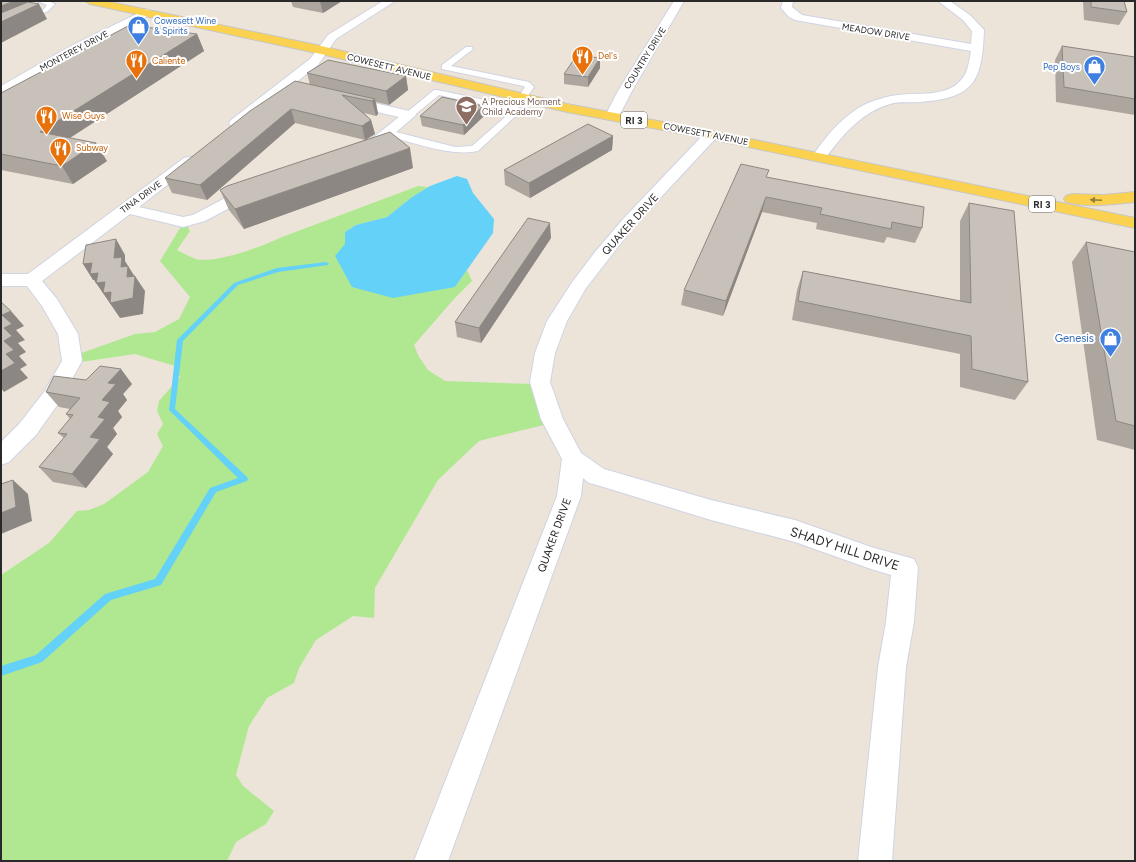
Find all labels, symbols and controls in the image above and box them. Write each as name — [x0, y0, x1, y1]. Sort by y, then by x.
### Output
shop icon: Cowesett Wine & Spirits — [125, 13, 151, 46]
place label: Cowesett Wine & Spirits — [154, 15, 216, 36]
street label: MEADOW DRIVE — [841, 21, 911, 42]
street label: COUNTRY DRIVE — [621, 25, 668, 91]
street label: MONTEREY DRIVE — [37, 28, 110, 73]
restaurant icon: Del's — [569, 43, 595, 76]
restaurant icon: Caliente — [123, 48, 149, 81]
place label: Del's — [598, 50, 617, 61]
street label: COWESETT AVENUE — [346, 51, 432, 82]
shop icon: Pep Boys — [1082, 54, 1108, 87]
place label: Caliente — [152, 55, 185, 66]
place label: Pep Boys — [1043, 61, 1080, 72]
school or university icon: A Precious Moment Child Academy — [453, 94, 479, 127]
place label: A Precious Moment Child Academy — [482, 96, 561, 117]
restaurant icon: Wise Guys — [33, 103, 59, 136]
place label: Wise Guys — [62, 110, 105, 121]
road number: RI 3 — [621, 112, 647, 128]
street label: COWESETT AVENUE — [663, 120, 750, 147]
restaurant icon: Subway — [48, 135, 74, 168]
place label: Subway — [76, 142, 108, 153]
street label: TINA DRIVE — [118, 178, 164, 215]
street label: QUAKER DRIVE — [599, 191, 661, 258]
road number: RI 3 — [1029, 196, 1055, 212]
one-way arrow — [1089, 197, 1102, 203]
shop icon: Genesis — [1097, 325, 1123, 358]
place label: Genesis — [1055, 332, 1094, 345]
street label: QUAKER DRIVE — [535, 496, 574, 574]
street label: SHADY HILL DRIVE — [788, 524, 901, 573]

